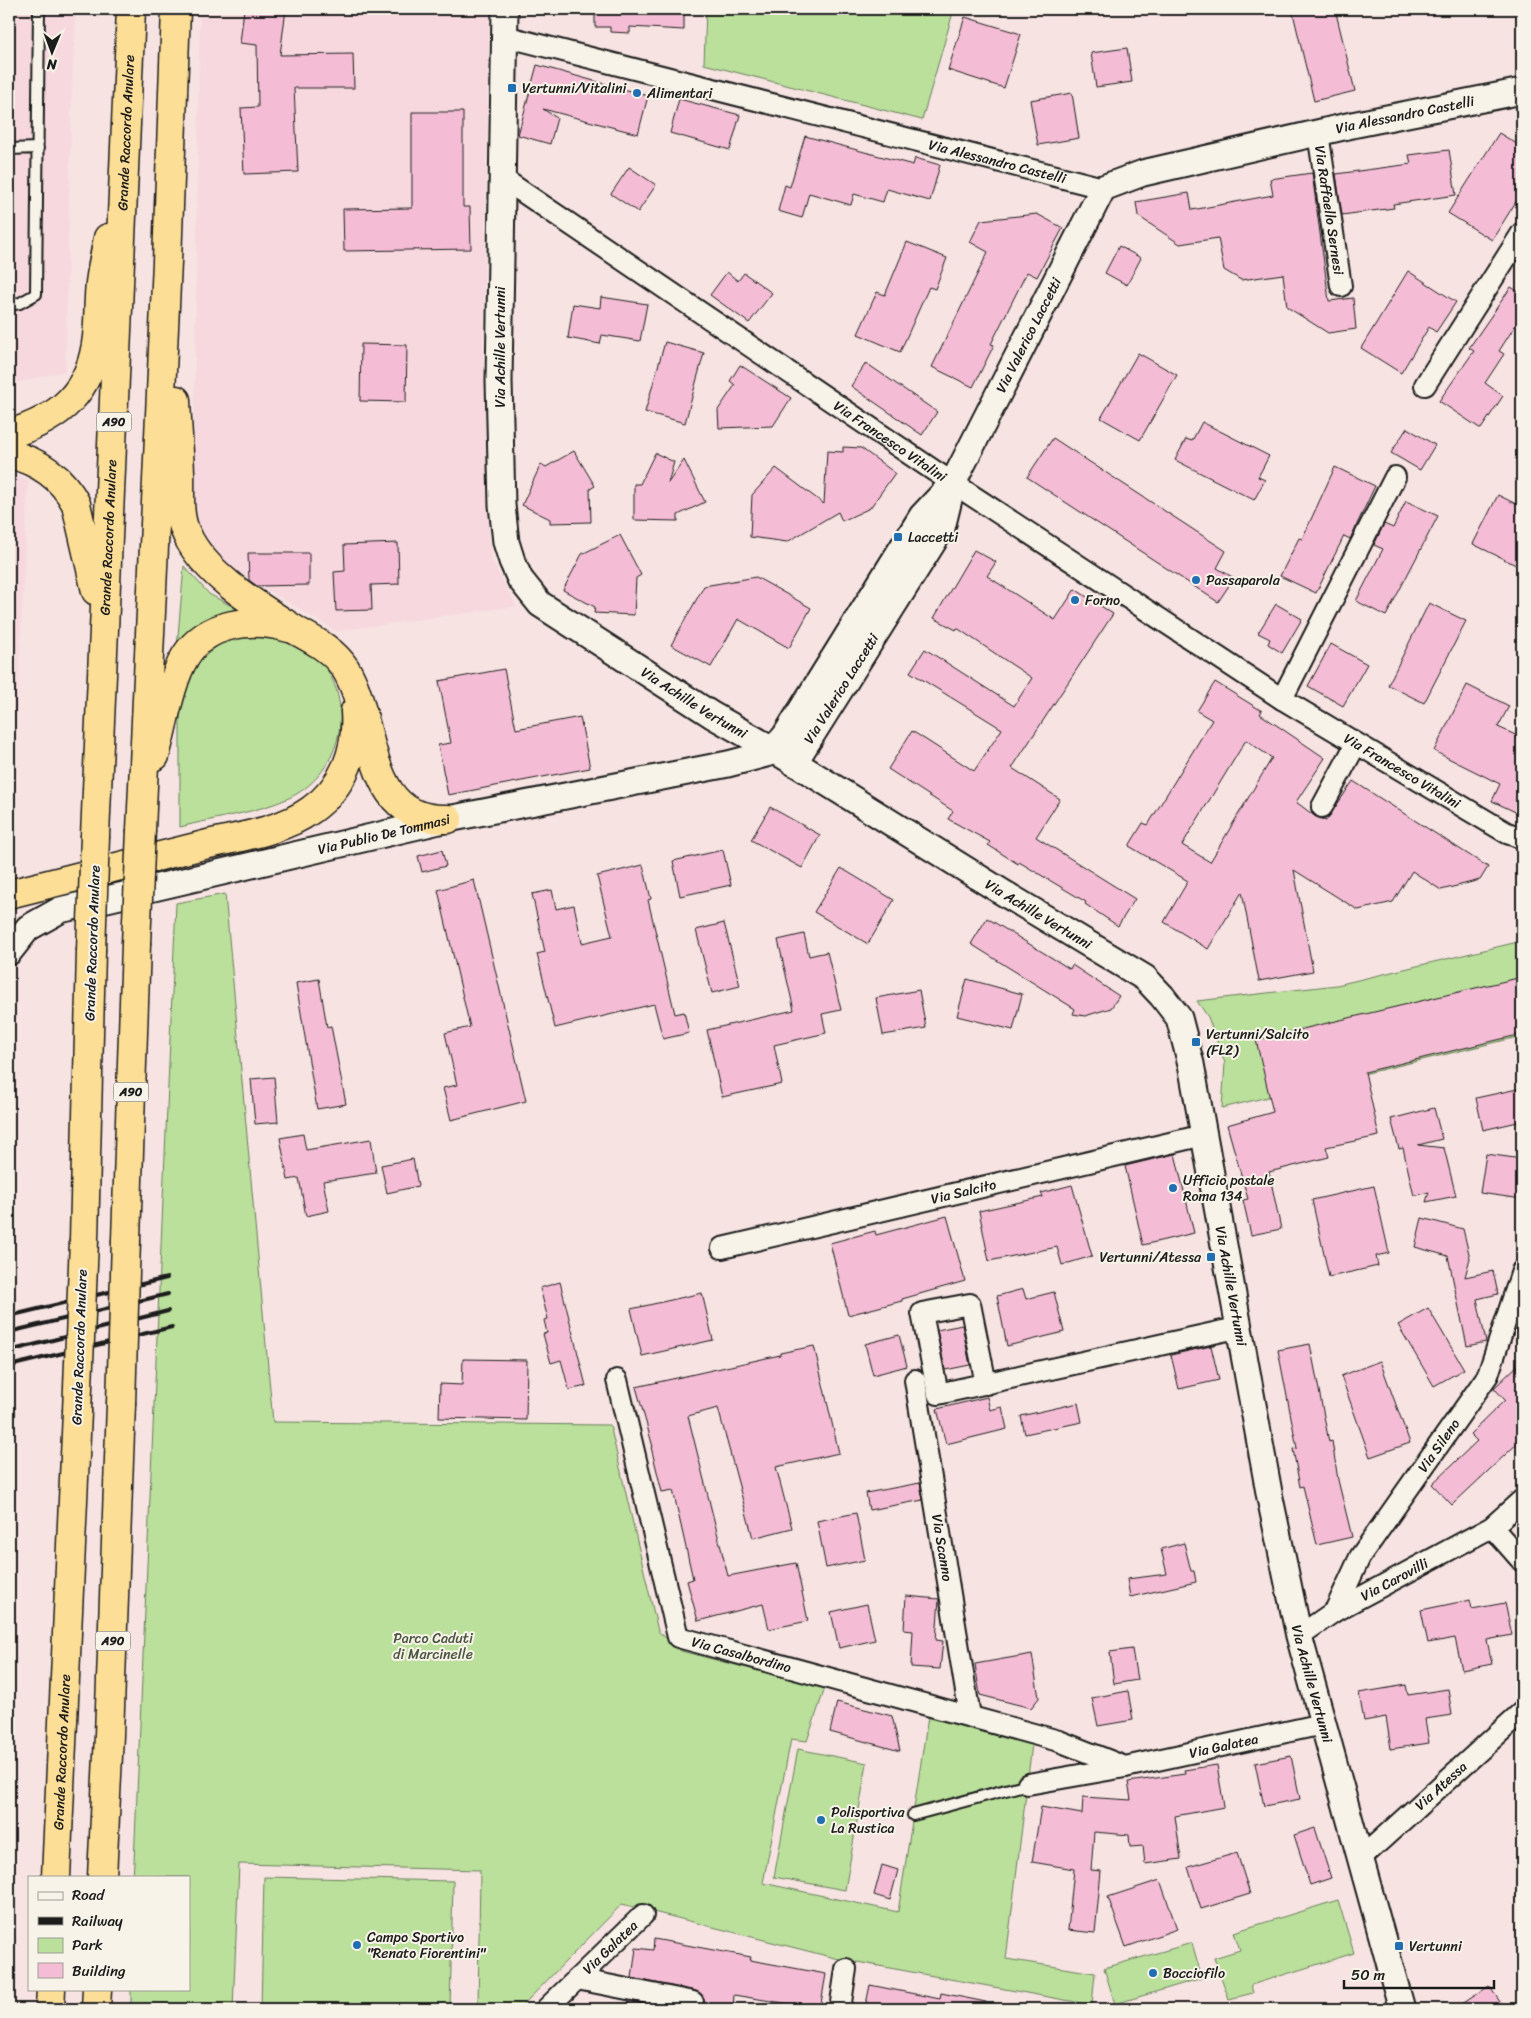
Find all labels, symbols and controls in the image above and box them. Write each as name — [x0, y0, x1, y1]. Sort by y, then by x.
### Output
north arrow — [28, 28, 78, 78]
text: N — [46, 52, 58, 77]
street label: Grande Raccordo Anulare — [110, 54, 142, 211]
place label: Vertunni/Vitalini — [522, 76, 627, 101]
place label: Alimentari — [646, 81, 713, 106]
marker: Vertunni/Vitalini — [506, 82, 518, 94]
marker: Alimentari — [631, 87, 643, 99]
street label: Via Alessandro Castelli — [1333, 89, 1478, 141]
street label: Via Alessandro Castelli — [926, 132, 1070, 191]
street label: Via Raffaello Sernesi — [1307, 144, 1351, 278]
street label: Via Valerico Laccetti — [989, 272, 1069, 397]
street label: Via Achille Vertunni — [488, 285, 513, 408]
street label: Via Francesco Vitalini — [828, 394, 953, 490]
road number: A90 — [96, 412, 132, 432]
street label: Grande Raccordo Anulare — [93, 459, 124, 616]
place label: Laccetti — [908, 525, 959, 550]
marker: Laccetti — [892, 531, 904, 543]
place label: Passaparola — [1206, 568, 1281, 593]
marker: Passaparola — [1190, 574, 1202, 586]
place label: Forno — [1085, 588, 1120, 613]
marker: Forno — [1069, 594, 1081, 606]
street label: Via Valerico Laccetti — [797, 628, 886, 749]
street label: Via Achille Vertunni — [636, 660, 753, 746]
street label: Via Francesco Vitalini — [1339, 726, 1466, 816]
street label: Via Publio De Tommasi — [315, 807, 454, 862]
street label: Grande Raccordo Anulare — [77, 865, 108, 1021]
street label: Via Achille Vertunni — [980, 872, 1098, 957]
place label: Vertunni/Salcito (FL2) — [1206, 1022, 1309, 1063]
marker: Vertunni/Salcito (FL2) — [1190, 1036, 1202, 1048]
road number: A90 — [114, 1082, 148, 1102]
place label: Ufficio postale Roma 134 — [1183, 1168, 1275, 1209]
street label: Via Salcito — [928, 1172, 999, 1212]
marker: Ufficio postale Roma 134 — [1167, 1182, 1179, 1194]
street label: Via Achille Vertunni — [1208, 1224, 1254, 1349]
place label: Vertunni/Atessa — [1100, 1245, 1202, 1270]
marker: Vertunni/Atessa — [1205, 1251, 1217, 1263]
street label: Grande Raccordo Anulare — [64, 1269, 95, 1425]
street label: Via Sileno — [1411, 1413, 1467, 1478]
street label: Via Scanno — [924, 1512, 960, 1583]
street label: Via Carovilli — [1356, 1551, 1434, 1608]
street label: Via Achille Vertunni — [1284, 1623, 1340, 1747]
park label: Parco Caduti di Marcinelle — [393, 1626, 474, 1667]
street label: Via Casalbordino — [689, 1629, 794, 1680]
road number: A90 — [96, 1632, 130, 1650]
street label: Grande Raccordo Anulare — [46, 1674, 78, 1831]
street label: Via Galatea — [1187, 1726, 1261, 1766]
street label: Via Atessa — [1409, 1755, 1473, 1817]
place label: Polisportiva La Rustica — [831, 1800, 905, 1841]
marker: Polisportiva La Rustica — [815, 1814, 827, 1826]
legend — [28, 1876, 190, 1990]
text: Road — [72, 1882, 105, 1908]
text: Railway — [72, 1908, 123, 1934]
street label: Via Galatea — [576, 1914, 644, 1981]
place label: Campo Sportivo "Renato Fiorentini" — [367, 1925, 487, 1966]
text: Park — [72, 1932, 103, 1958]
place label: Vertunni — [1409, 1934, 1463, 1959]
marker: Campo Sportivo "Renato Fiorentini" — [351, 1939, 363, 1951]
marker: Vertunni — [1393, 1940, 1405, 1952]
text: Building — [72, 1958, 126, 1984]
scale bar — [1344, 1958, 1494, 1990]
place label: Bocciofilo — [1163, 1961, 1225, 1986]
text: 50 m — [1351, 1962, 1386, 1988]
marker: Bocciofilo — [1147, 1967, 1159, 1979]

